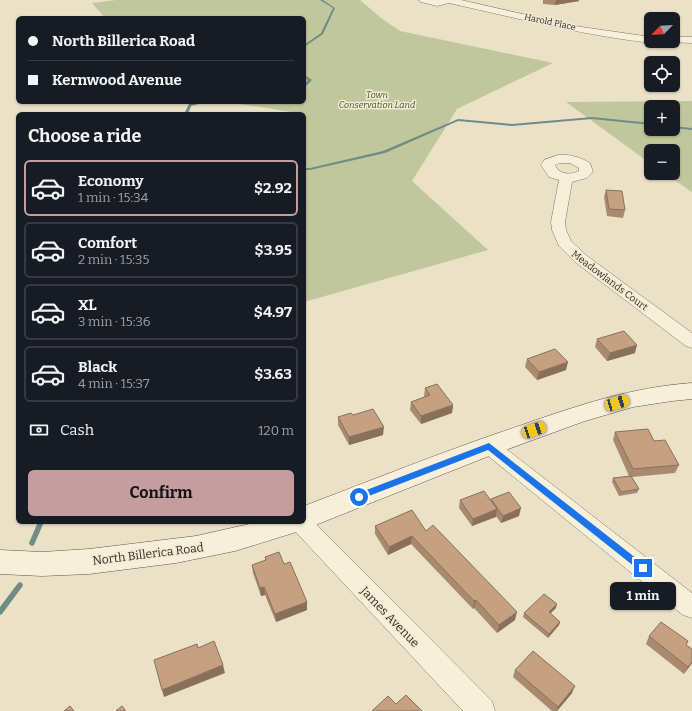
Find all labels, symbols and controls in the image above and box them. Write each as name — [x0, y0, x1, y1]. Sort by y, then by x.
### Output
street label: Harold Place — [523, 12, 577, 32]
north arrow — [644, 12, 680, 48]
map controls — [644, 12, 680, 180]
text: North Billerica Road — [52, 32, 195, 50]
button: locate — [644, 56, 680, 92]
text: Kernwood Avenue — [52, 71, 182, 89]
park label: Town Conservation Land — [339, 90, 416, 110]
button: + — [644, 100, 680, 136]
text: Choose a ride — [28, 125, 141, 147]
button: − — [644, 144, 680, 180]
icon: car — [30, 170, 66, 206]
text: Economy — [78, 172, 144, 190]
text: $2.92 — [254, 179, 292, 197]
text: 1 min · 15:34 — [78, 190, 148, 205]
icon: car — [30, 232, 66, 268]
text: Comfort — [78, 234, 137, 252]
text: $3.95 — [255, 241, 292, 259]
street label: Meadowlands Court — [569, 248, 650, 314]
text: 2 min · 15:35 — [78, 252, 149, 267]
icon: car — [30, 294, 66, 330]
text: XL — [78, 296, 97, 314]
text: $4.97 — [254, 303, 292, 321]
text: 3 min · 15:36 — [78, 314, 150, 329]
icon: car — [30, 356, 66, 392]
text: Black — [78, 358, 117, 376]
text: $3.63 — [254, 365, 292, 383]
text: 4 min · 15:37 — [78, 376, 150, 391]
car — [604, 394, 630, 412]
icon: cash — [28, 419, 50, 441]
car — [521, 420, 547, 440]
text: Cash — [60, 421, 94, 439]
text: 120 m — [258, 423, 294, 438]
button: Confirm — [28, 470, 294, 516]
route start — [350, 488, 368, 506]
street label: North Billerica Road — [92, 540, 204, 568]
route end — [634, 559, 652, 577]
callout: 1 min — [610, 582, 676, 610]
street label: James Avenue — [357, 583, 422, 650]
text: 1 min — [627, 588, 659, 603]

